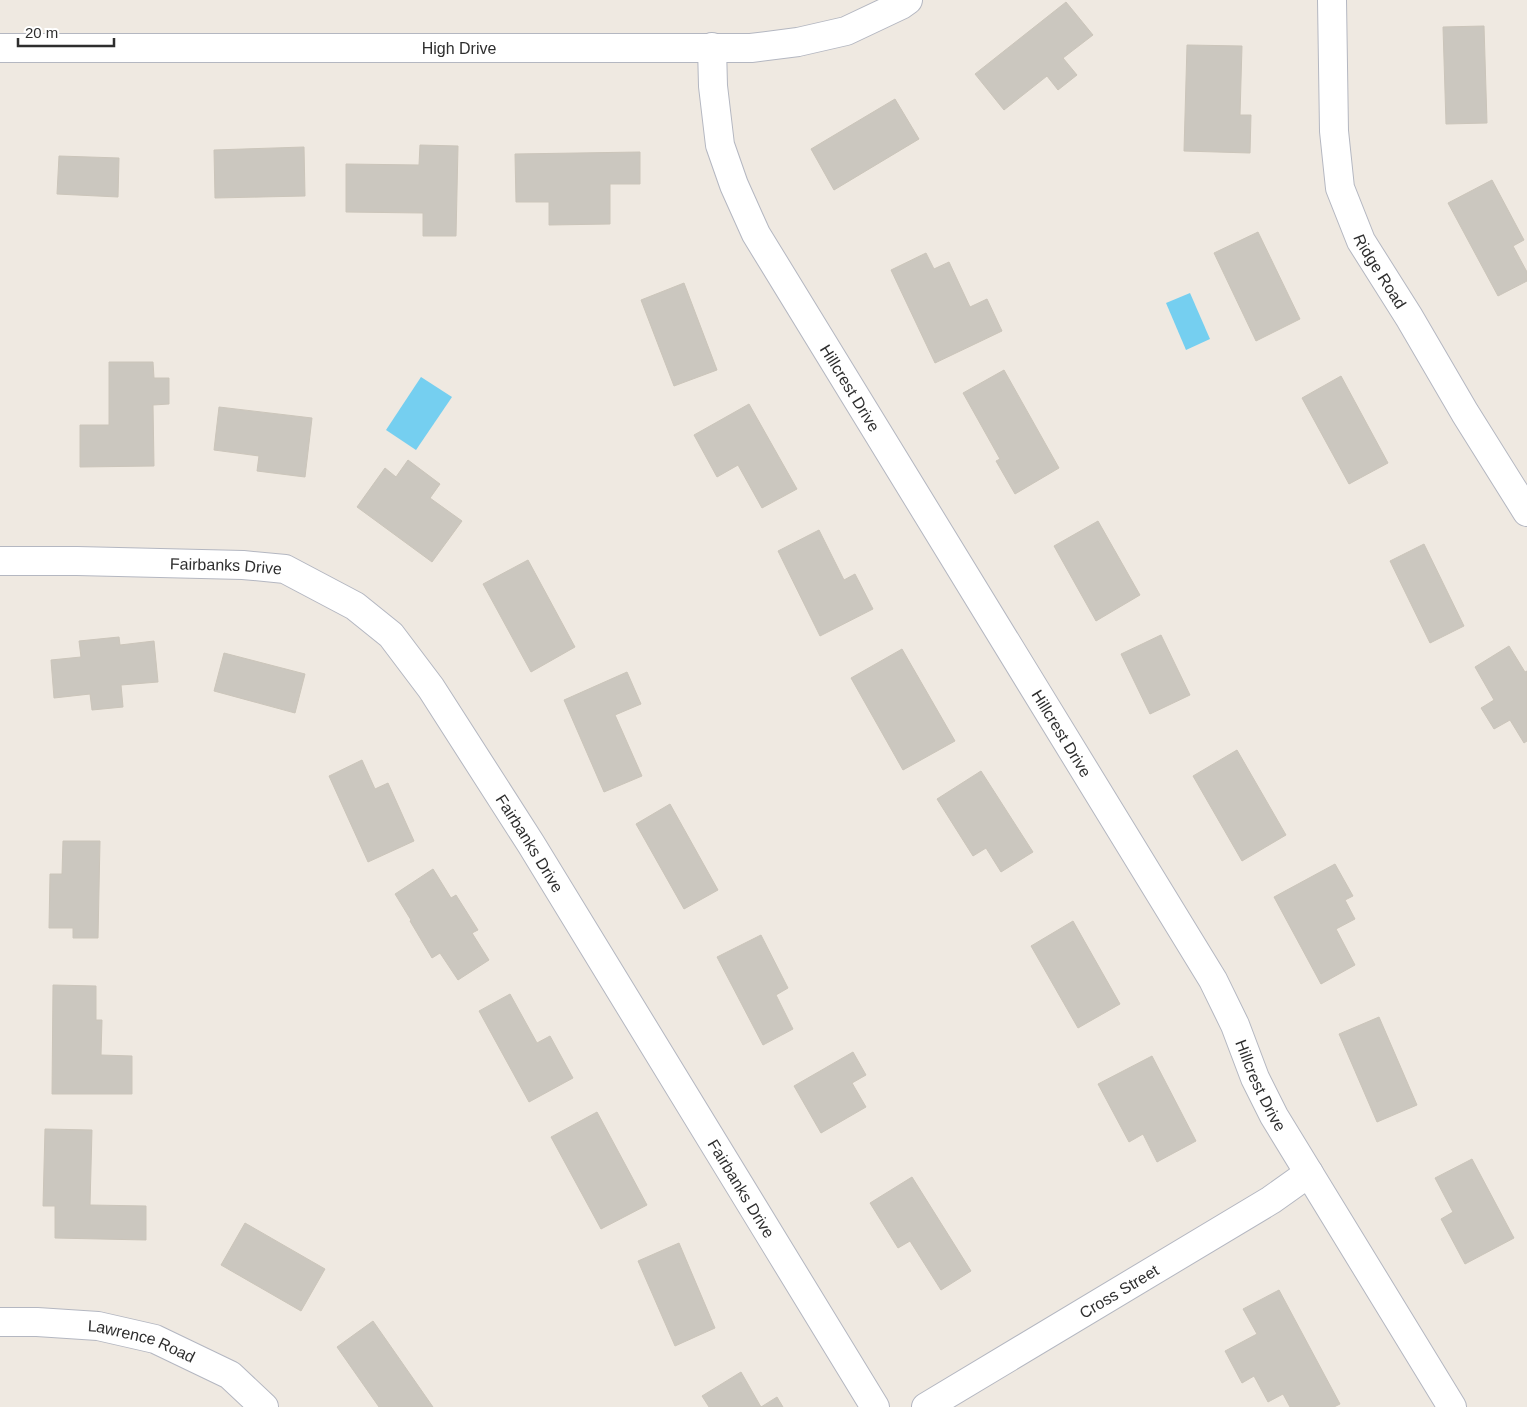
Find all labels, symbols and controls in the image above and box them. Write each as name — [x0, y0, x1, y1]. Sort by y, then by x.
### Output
scale bar — [18, 15, 114, 47]
text: 20 m — [25, 24, 58, 41]
street label: High Drive — [422, 40, 496, 57]
street label: Ridge Road — [1351, 232, 1410, 311]
street label: Hillcrest Drive — [817, 341, 883, 435]
street label: Fairbanks Drive — [170, 555, 283, 577]
street label: Hillcrest Drive — [1029, 687, 1095, 780]
street label: Fairbanks Drive — [493, 791, 567, 895]
street label: Hillcrest Drive — [1233, 1037, 1290, 1134]
street label: Fairbanks Drive — [705, 1136, 778, 1241]
street label: Cross Street — [1076, 1261, 1162, 1321]
street label: Lawrence Road — [87, 1317, 198, 1365]

